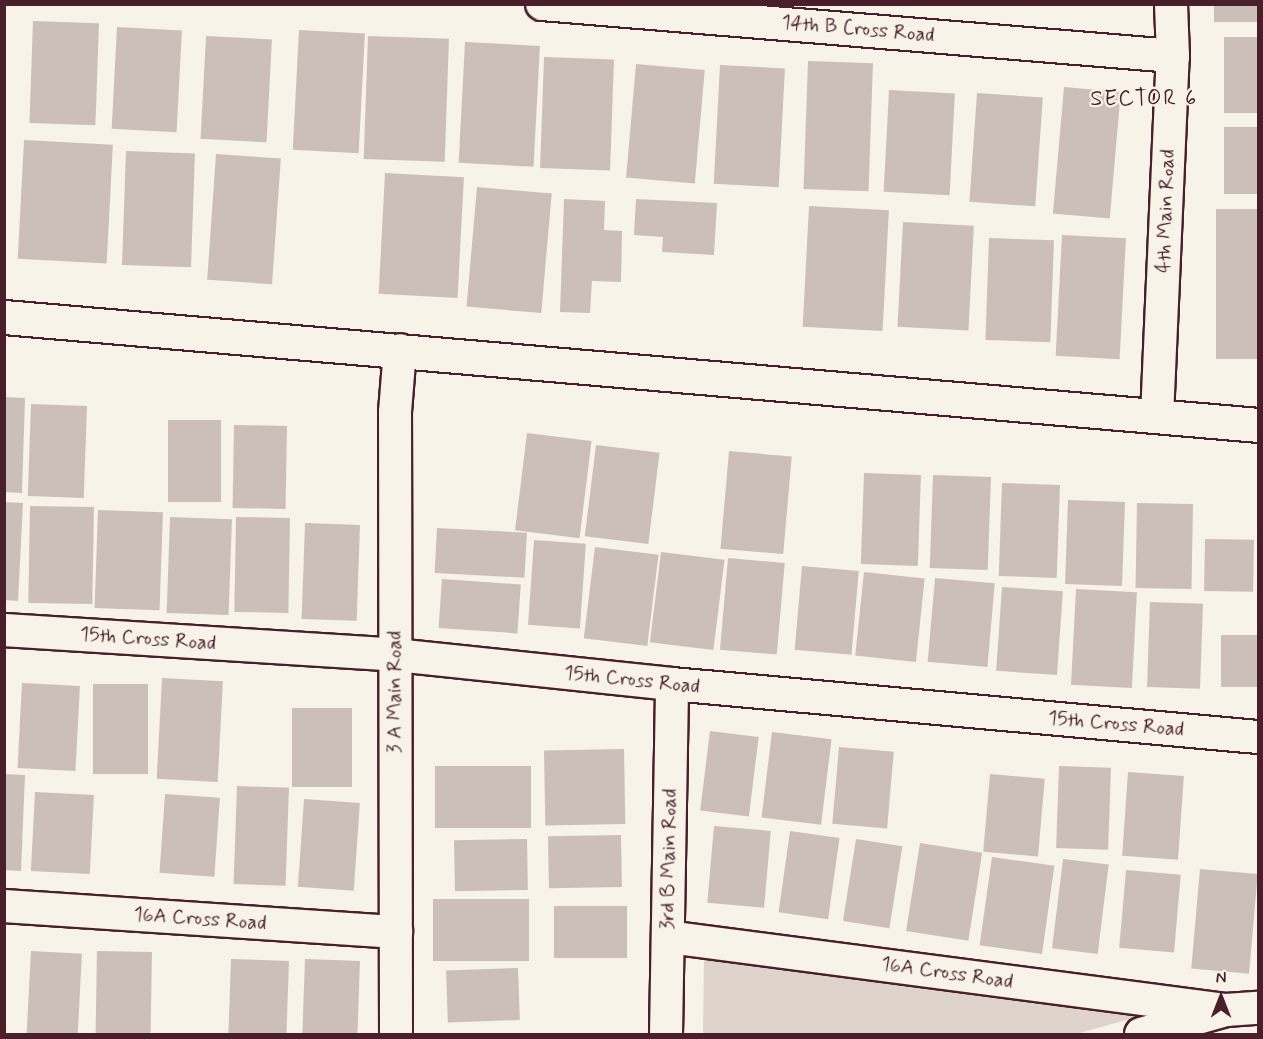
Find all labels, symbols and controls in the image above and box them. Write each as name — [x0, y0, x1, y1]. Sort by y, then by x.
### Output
street label: 14th B Cross Road — [780, 10, 936, 48]
district label: SECTOR 6 — [1091, 87, 1197, 113]
street label: 4th Main Road — [1152, 149, 1180, 273]
street label: 15th Cross Road — [80, 622, 216, 656]
street label: 3 A Main Road — [383, 631, 407, 753]
street label: 15th Cross Road — [564, 661, 700, 699]
street label: 15th Cross Road — [1048, 706, 1184, 742]
street label: 3rd B Main Road — [656, 789, 682, 929]
street label: 16A Cross Road — [133, 902, 267, 936]
street label: 16A Cross Road — [880, 952, 1014, 994]
north arrow — [1191, 967, 1251, 1027]
text: N — [1216, 968, 1226, 989]

